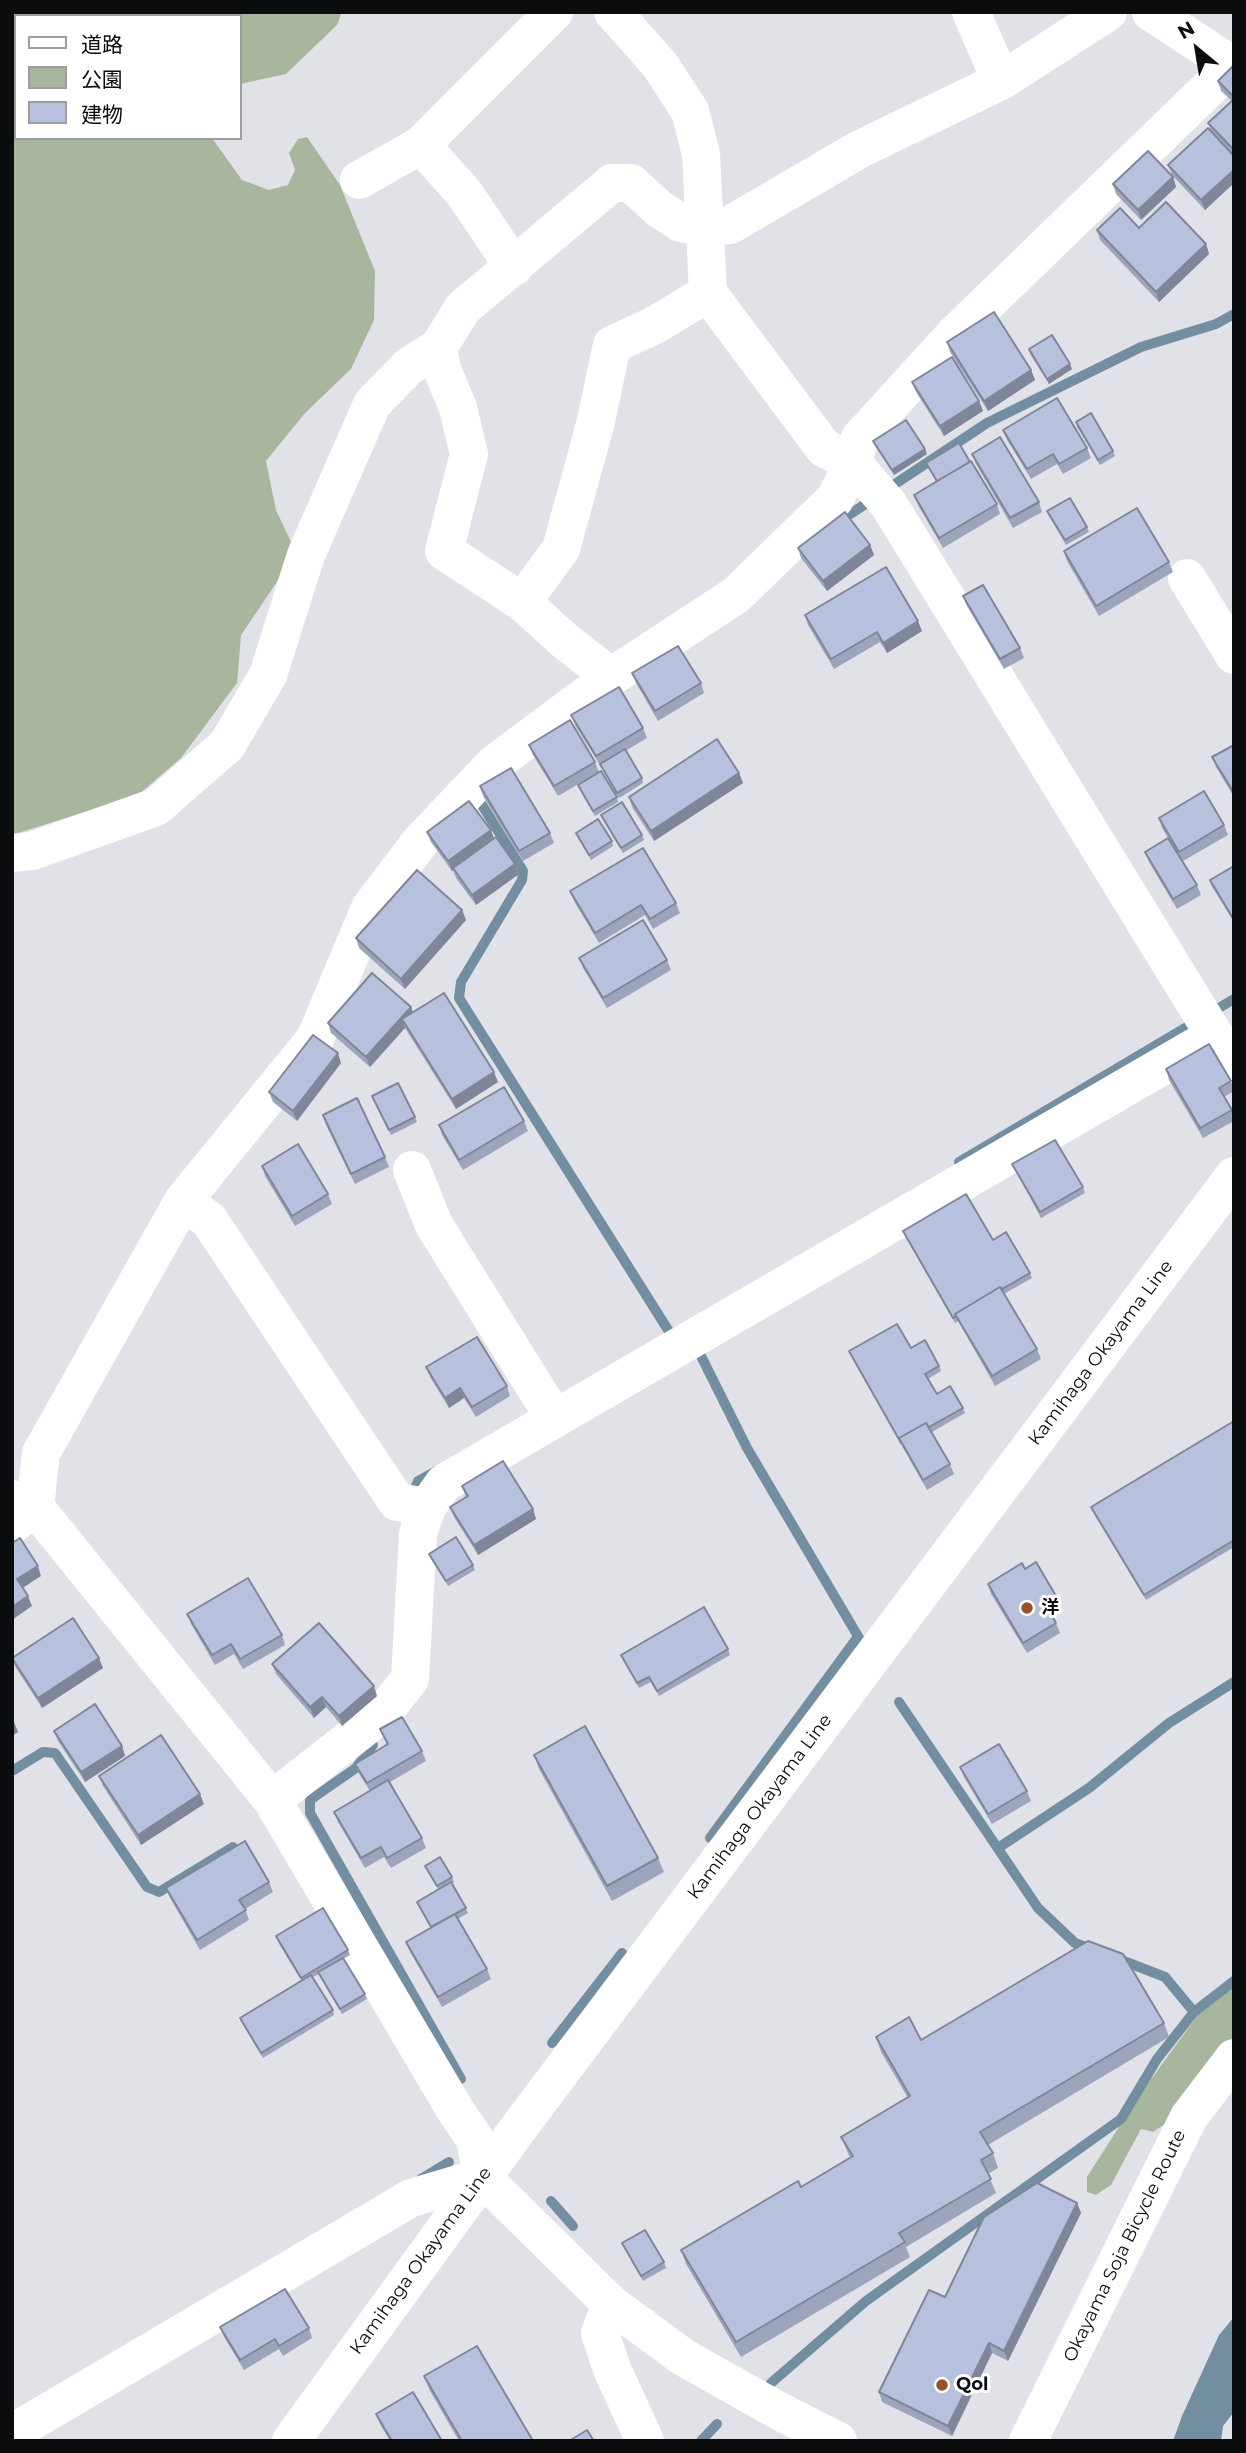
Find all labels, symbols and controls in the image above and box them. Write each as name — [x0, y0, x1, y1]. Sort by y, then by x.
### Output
legend — [14, 14, 242, 140]
north arrow — [1162, 14, 1232, 84]
text: N — [1174, 17, 1199, 44]
text: 道路 — [81, 32, 123, 57]
text: 公園 — [81, 67, 123, 92]
text: 建物 — [81, 102, 123, 127]
street label: Kamihaga Okayama Line — [1024, 1256, 1178, 1450]
place label: 洋 — [1041, 1597, 1059, 1619]
marker: 洋 — [1019, 1600, 1035, 1616]
street label: Kamihaga Okayama Line — [683, 1710, 837, 1904]
street label: Okayama Soja Bicycle Route — [1059, 2126, 1191, 2366]
street label: Kamihaga Okayama Line — [346, 2163, 496, 2359]
place label: Qol — [956, 2374, 988, 2396]
marker: Qol — [934, 2377, 950, 2393]

